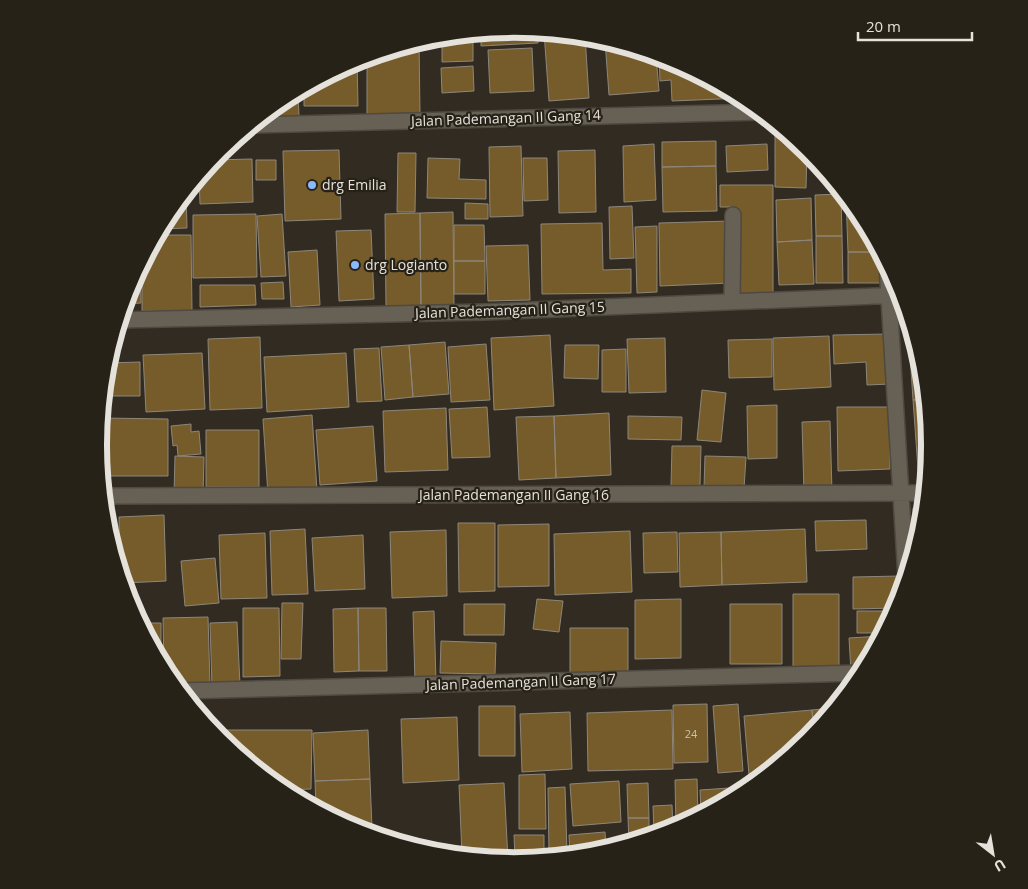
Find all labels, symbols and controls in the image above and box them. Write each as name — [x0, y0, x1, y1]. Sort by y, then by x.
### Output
scale bar — [858, 10, 972, 42]
text: 20 m — [866, 16, 901, 36]
street label: Jalan Pademangan II Gang 14 — [409, 105, 601, 130]
place label: drg Emilia — [322, 175, 387, 194]
marker: drg Emilia — [306, 179, 318, 191]
place label: drg Logianto — [365, 255, 447, 274]
marker: drg Logianto — [349, 259, 361, 271]
street label: Jalan Pademangan II Gang 15 — [413, 297, 605, 322]
street label: Jalan Pademangan II Gang 16 — [417, 485, 609, 504]
street label: Jalan Pademangan II Gang 17 — [424, 669, 616, 694]
house number: 24 — [685, 726, 698, 741]
north arrow — [968, 829, 1018, 879]
text: U — [991, 855, 1009, 876]

